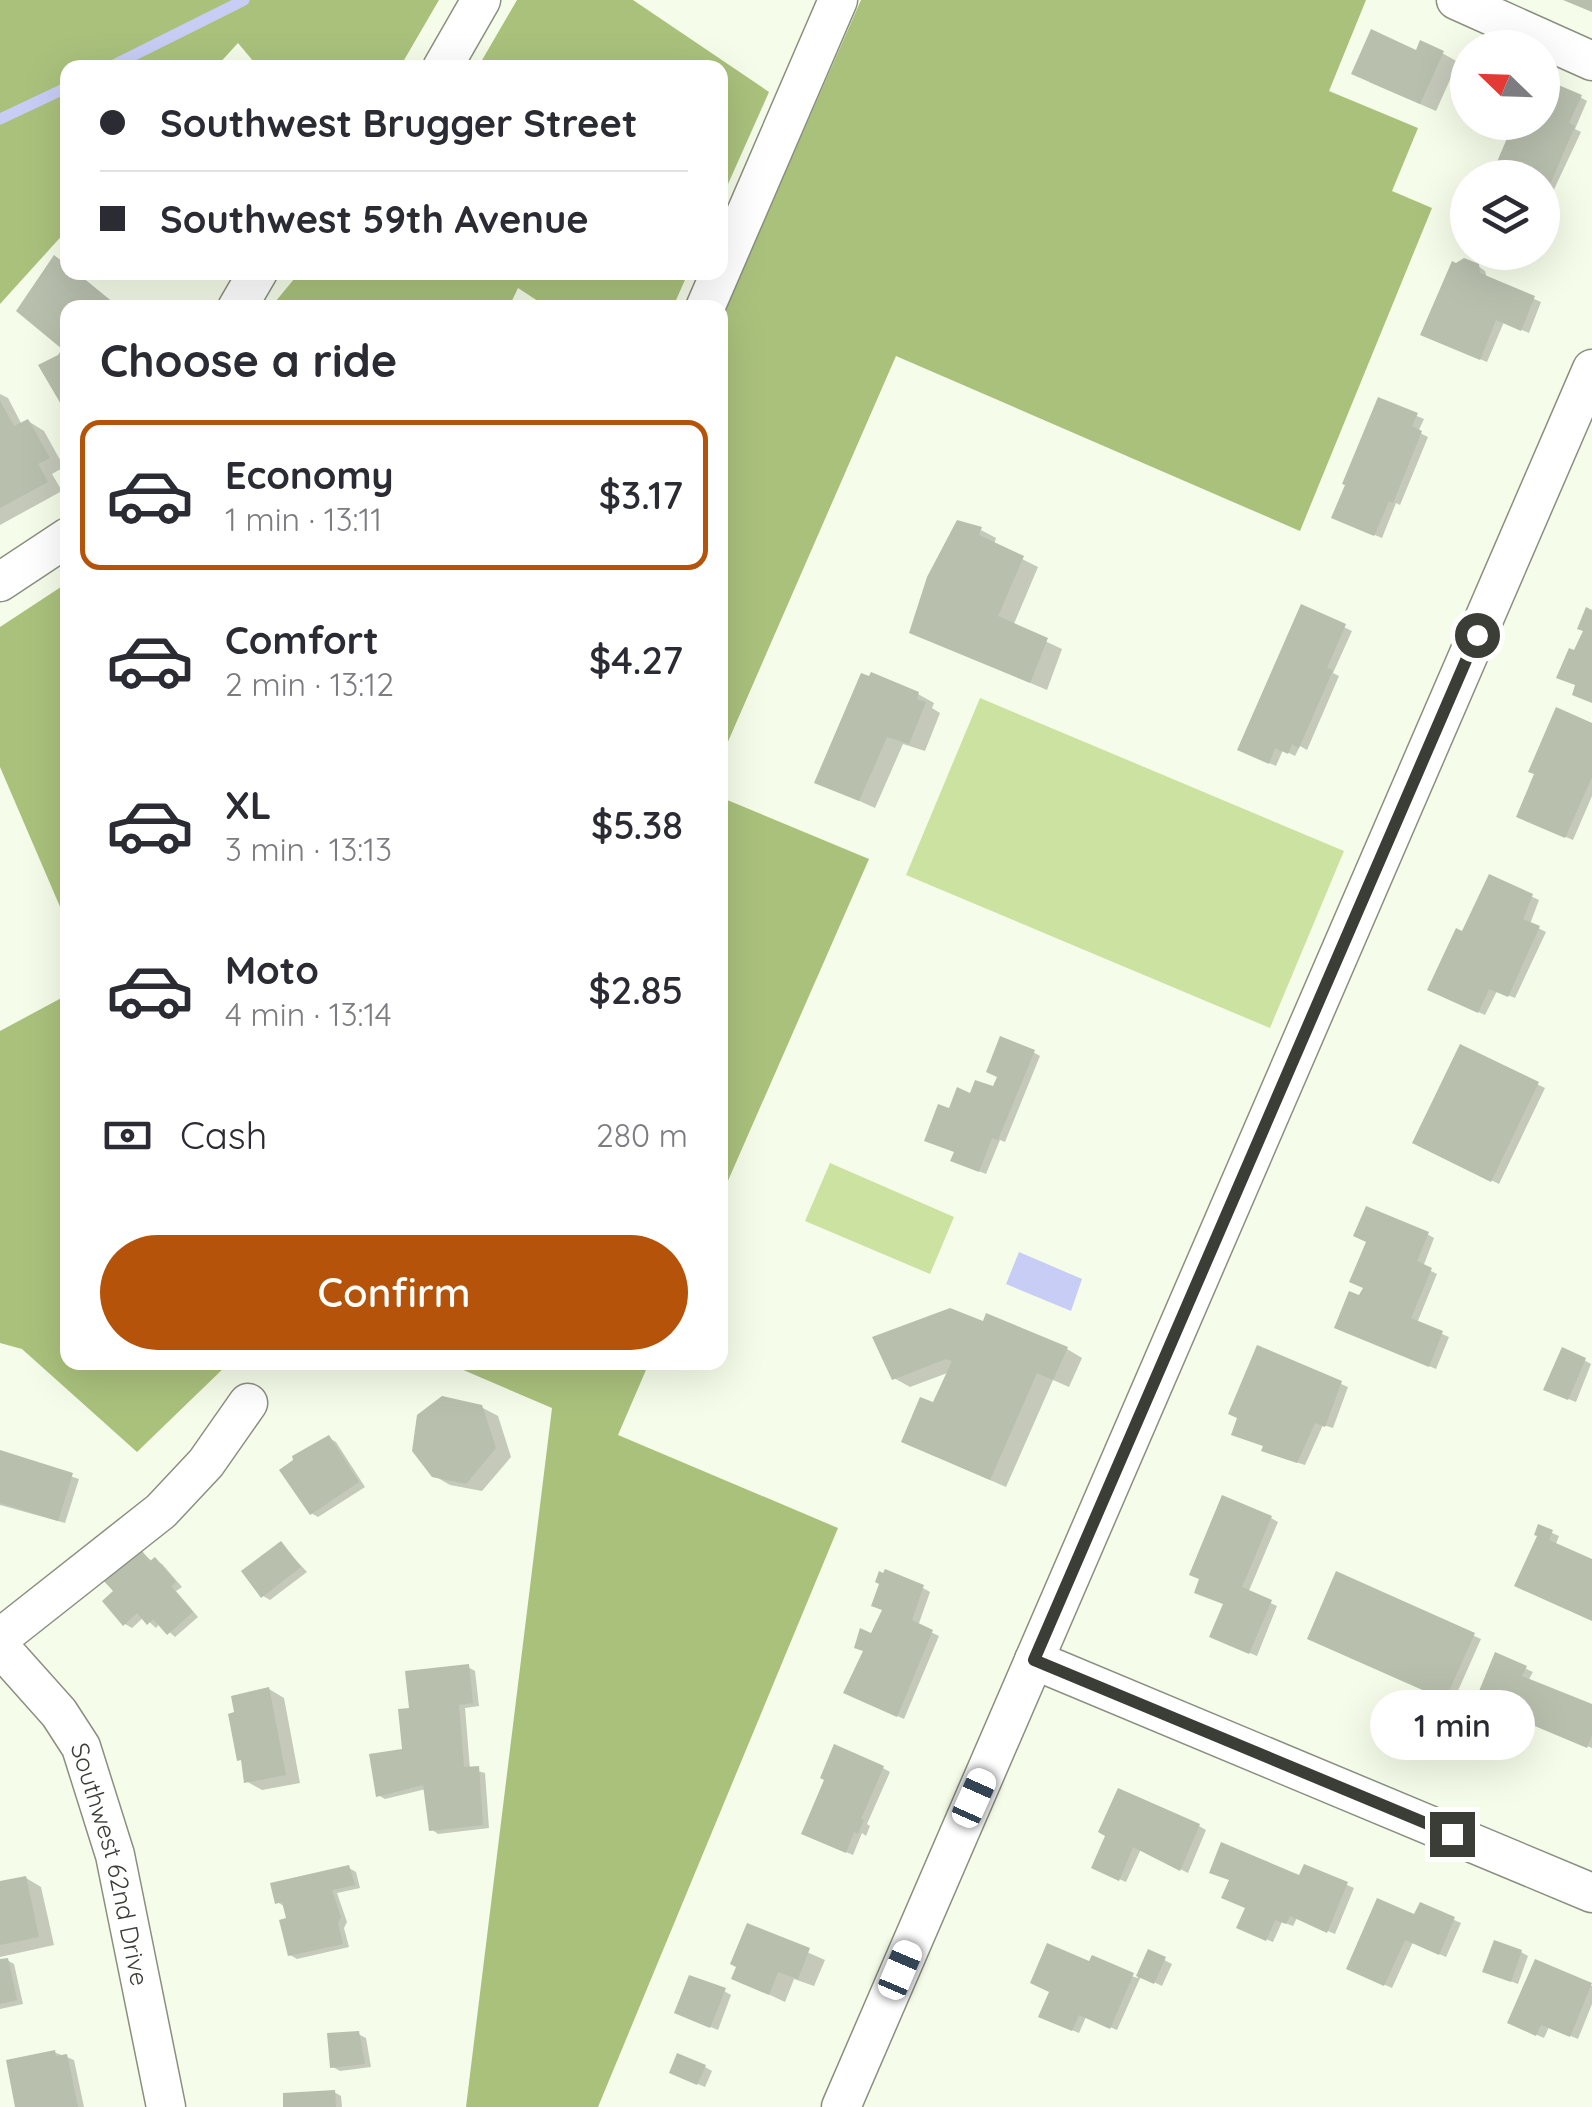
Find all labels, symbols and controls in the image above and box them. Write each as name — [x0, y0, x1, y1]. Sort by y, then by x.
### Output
north arrow — [1450, 30, 1560, 140]
map controls — [1450, 30, 1560, 270]
text: Southwest Brugger Street — [160, 99, 637, 147]
button: layers — [1450, 160, 1560, 270]
text: Southwest 59th Avenue — [160, 195, 589, 243]
text: Choose a ride — [100, 332, 397, 388]
icon: car — [105, 450, 195, 540]
text: Economy — [225, 451, 394, 499]
text: $3.17 — [599, 471, 683, 519]
text: 1 min · 13:11 — [225, 499, 382, 539]
route start — [1455, 613, 1500, 658]
icon: car — [105, 615, 195, 705]
text: Comfort — [225, 616, 379, 664]
text: $4.27 — [589, 636, 683, 684]
text: 2 min · 13:12 — [225, 664, 394, 704]
icon: car — [105, 780, 195, 870]
text: XL — [225, 781, 271, 829]
text: $5.38 — [591, 801, 683, 849]
text: 3 min · 13:13 — [225, 829, 392, 869]
icon: car — [105, 945, 195, 1035]
text: Moto — [225, 946, 319, 994]
text: $2.85 — [589, 966, 683, 1014]
text: 4 min · 13:14 — [225, 994, 392, 1034]
icon: cash — [100, 1108, 155, 1163]
text: Cash — [180, 1111, 267, 1159]
text: 280 m — [596, 1115, 688, 1155]
button: Confirm — [100, 1235, 688, 1350]
callout: 1 min — [1370, 1689, 1534, 1759]
text: 1 min — [1414, 1705, 1491, 1745]
street label: Southwest 62nd Drive — [65, 1738, 157, 1988]
car — [948, 1764, 1000, 1832]
route end — [1430, 1812, 1475, 1857]
car — [874, 1937, 926, 2003]

